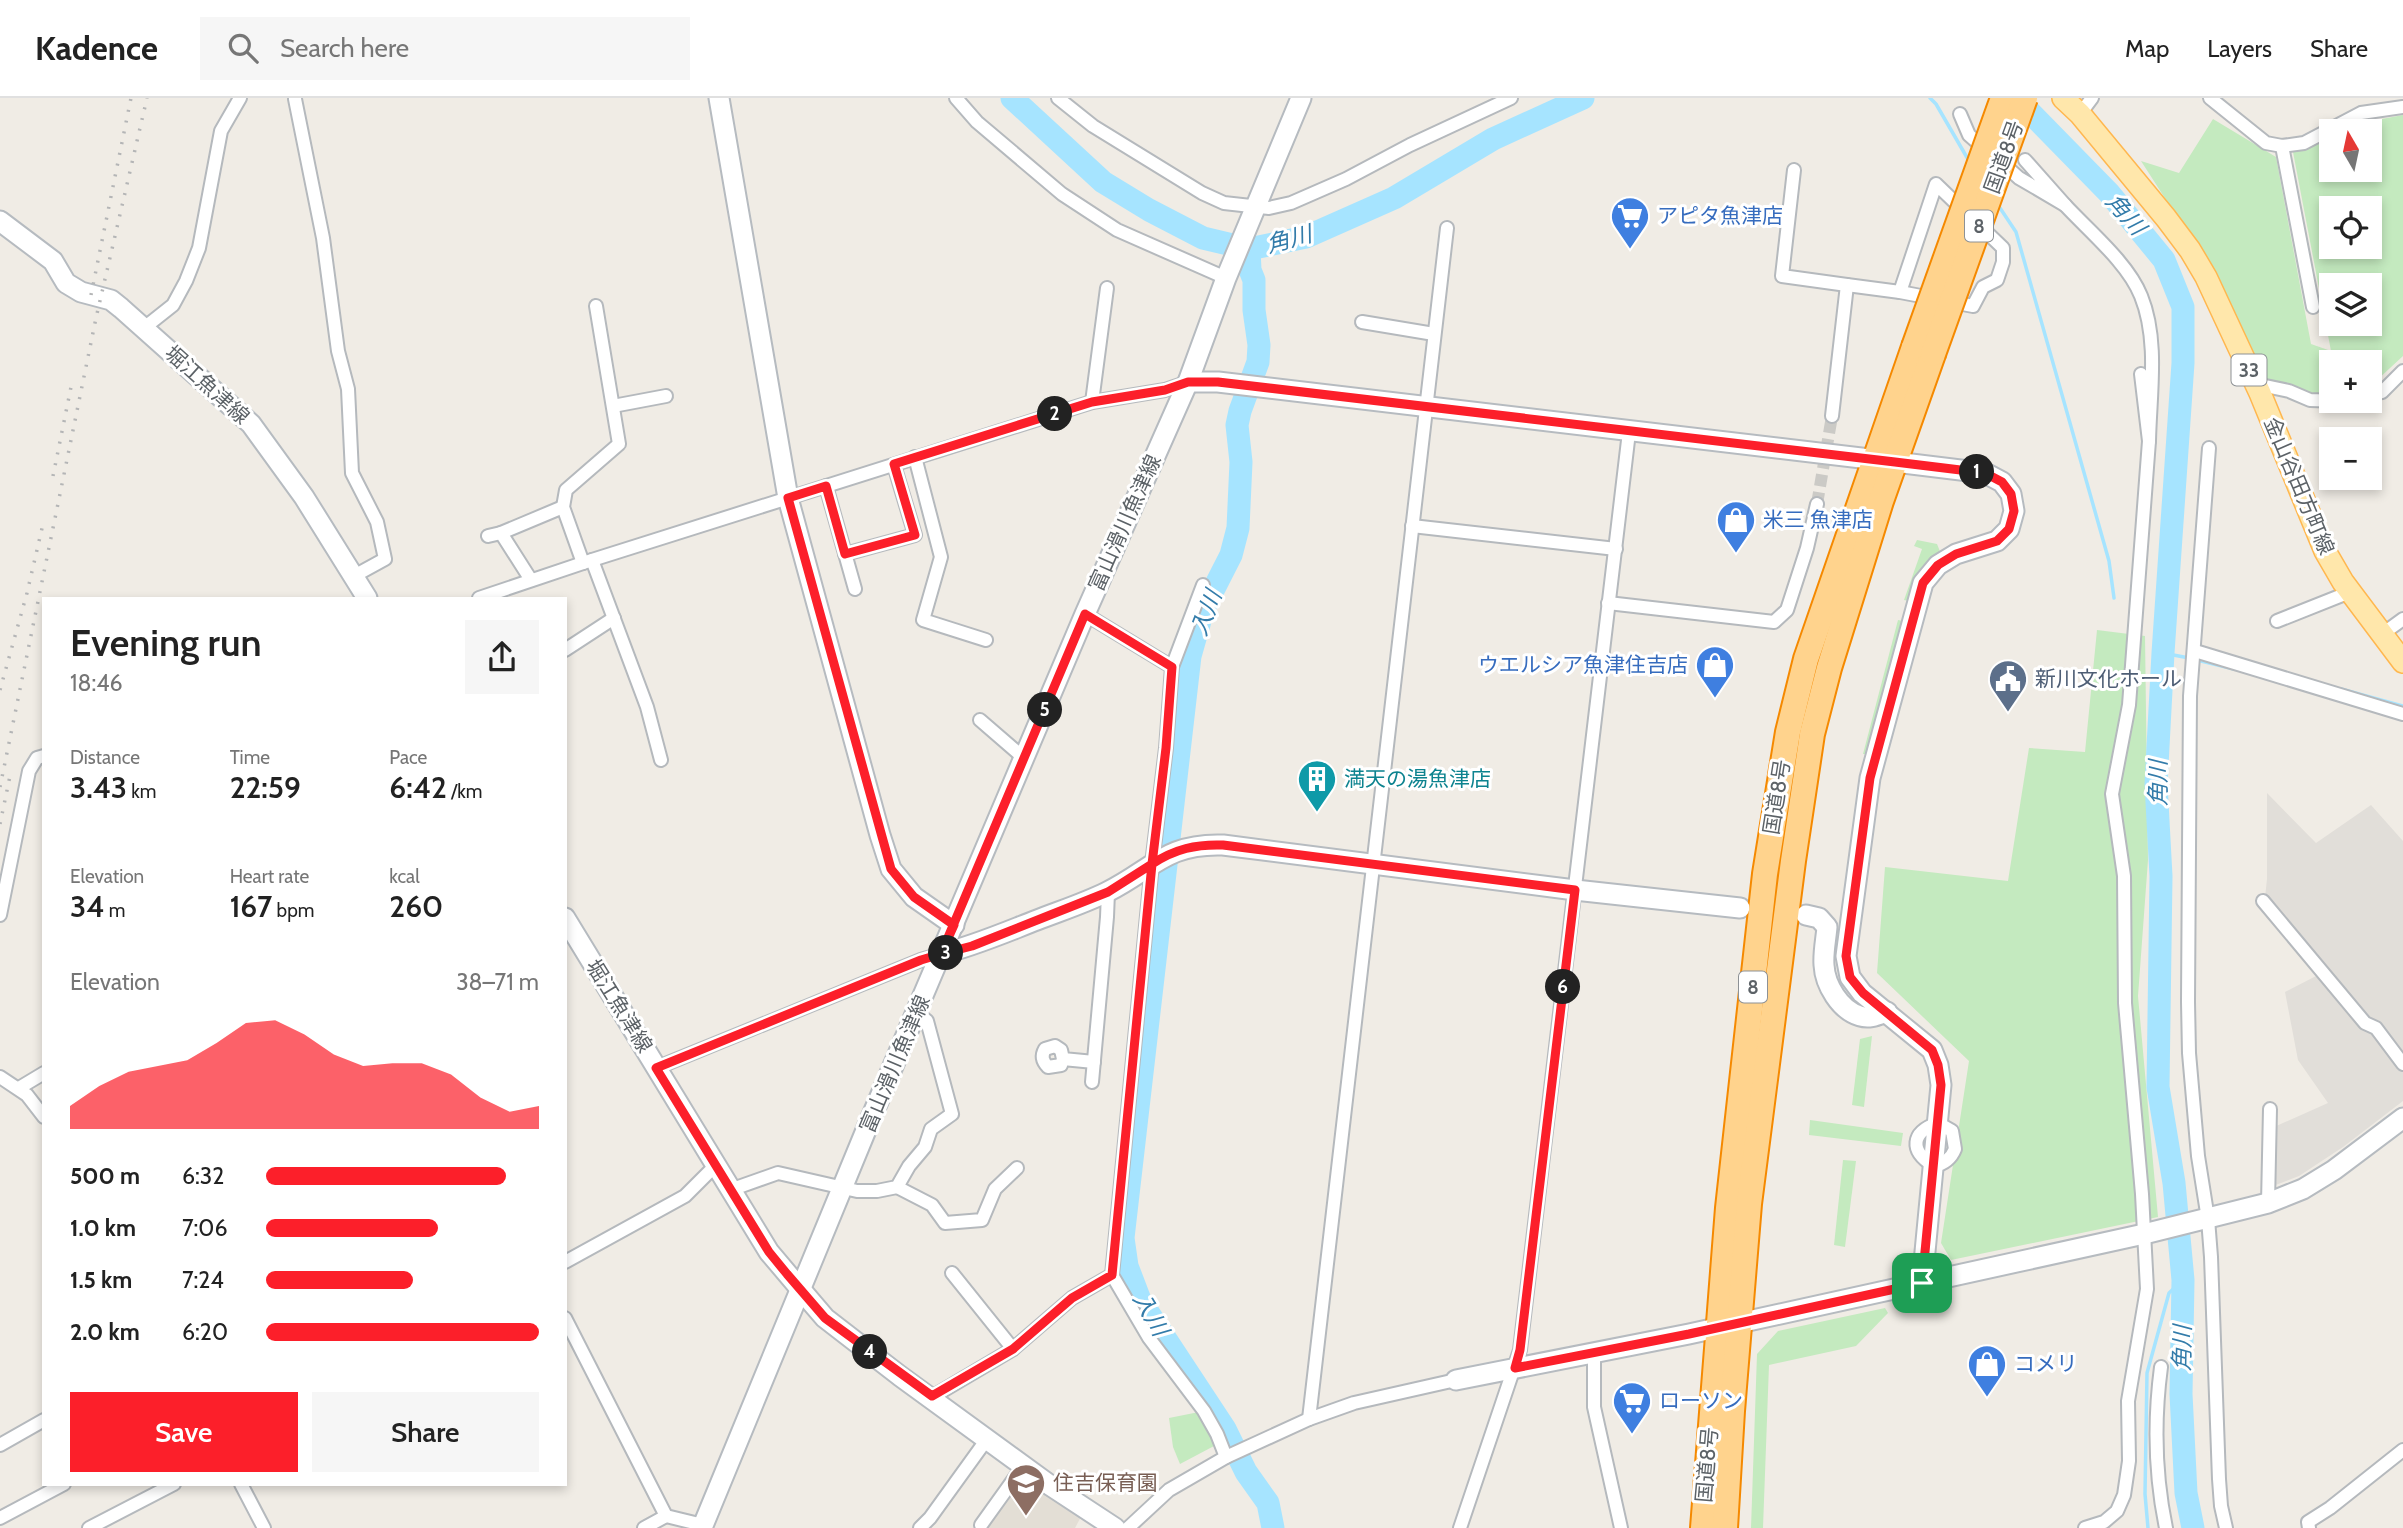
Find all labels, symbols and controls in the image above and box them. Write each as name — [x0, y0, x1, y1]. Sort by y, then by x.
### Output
search box — [200, 17, 690, 80]
text: Kadence — [35, 28, 158, 68]
icon: search — [224, 29, 262, 67]
text: Search here — [280, 32, 409, 64]
text: Map — [2125, 34, 2169, 63]
text: Layers — [2207, 34, 2272, 63]
text: Share — [2310, 34, 2368, 63]
street label: 国道8号 — [1979, 117, 2028, 197]
north arrow — [2319, 119, 2382, 182]
map controls — [2319, 119, 2382, 490]
water label: 角川 — [2100, 187, 2154, 243]
supermarket icon: アピタ魚津店 — [1609, 195, 1651, 250]
button: locate — [2319, 196, 2382, 259]
place label: アピタ魚津店 — [1657, 203, 1783, 228]
road number: 8 — [1965, 210, 1993, 242]
water label: 角川 — [1263, 219, 1318, 258]
button: layers — [2319, 273, 2382, 336]
street label: 堀江魚津線 — [160, 340, 255, 429]
button: + — [2319, 350, 2382, 413]
road number: 33 — [2232, 354, 2266, 386]
pin: 2 — [1038, 396, 1072, 432]
text: 2 — [1049, 402, 1060, 425]
street label: 金山谷田方町線 — [2259, 413, 2340, 558]
button: − — [2319, 427, 2382, 490]
street label: 富山滑川魚津線 — [1083, 451, 1166, 595]
pin: 1 — [1960, 454, 1994, 490]
text: 1 — [1973, 460, 1980, 483]
shop icon: 米三 魚津店 — [1715, 499, 1757, 554]
place label: 米三 魚津店 — [1763, 507, 1873, 532]
water label: 入川 — [1185, 584, 1228, 639]
text: Evening run — [70, 619, 262, 666]
button: share — [465, 620, 539, 694]
shop icon: ウエルシア魚津住吉店 — [1694, 644, 1736, 699]
place label: ウエルシア魚津住吉店 — [1478, 652, 1688, 677]
public building icon: 新川文化ホール — [1987, 658, 2029, 713]
place label: 新川文化ホール — [2035, 666, 2182, 691]
text: 18:46 — [70, 669, 123, 697]
pin: 5 — [1028, 692, 1062, 728]
text: 5 — [1039, 698, 1050, 721]
text: Distance — [70, 746, 140, 769]
text: Time — [230, 746, 270, 769]
text: Pace — [389, 746, 427, 769]
water label: 角川 — [2144, 757, 2172, 806]
building icon: 満天の湯魚津店 — [1296, 758, 1338, 813]
street label: 国道8号 — [1758, 758, 1795, 836]
place label: 満天の湯魚津店 — [1344, 766, 1491, 791]
text: 3.43 — [70, 769, 127, 806]
text: 22:59 — [230, 769, 301, 806]
text: 6:42 — [389, 769, 447, 806]
text: km — [127, 780, 157, 803]
text: /km — [447, 780, 482, 803]
text: Elevation — [70, 865, 144, 888]
text: Heart rate — [230, 865, 309, 888]
text: kcal — [389, 865, 420, 888]
text: 34 — [70, 888, 104, 925]
text: 167 — [230, 888, 272, 925]
text: 260 — [389, 888, 443, 925]
text: m — [104, 899, 125, 922]
text: bpm — [272, 899, 314, 922]
pin: 3 — [928, 936, 964, 970]
text: 3 — [940, 941, 951, 964]
street label: 堀江魚津線 — [581, 955, 658, 1057]
text: Elevation — [70, 968, 160, 996]
text: 38–71 m — [456, 968, 539, 996]
pin: 6 — [1546, 970, 1580, 1004]
road number: 8 — [1739, 972, 1767, 1002]
text: 6 — [1557, 975, 1568, 998]
street label: 富山滑川魚津線 — [854, 991, 935, 1136]
text: 500 m — [70, 1162, 140, 1190]
text: 6:32 — [182, 1162, 224, 1190]
text: 1.0 km — [70, 1214, 136, 1242]
text: 7:06 — [182, 1214, 227, 1242]
pin — [1892, 1253, 1952, 1313]
icon: arrive — [1903, 1264, 1941, 1302]
text: 1.5 km — [70, 1266, 132, 1294]
text: 7:24 — [182, 1266, 224, 1294]
water label: 入川 — [1127, 1287, 1176, 1344]
text: 2.0 km — [70, 1318, 140, 1346]
text: 6:20 — [182, 1318, 228, 1346]
water label: 角川 — [2168, 1322, 2196, 1371]
pin: 4 — [852, 1334, 888, 1370]
text: 4 — [864, 1340, 875, 1363]
shop icon: コメリ — [1966, 1343, 2008, 1398]
place label: コメリ — [2014, 1351, 2077, 1376]
supermarket icon: ローソン — [1611, 1380, 1653, 1435]
place label: ローソン — [1659, 1388, 1743, 1413]
button: Save — [70, 1392, 298, 1472]
button: Share — [312, 1392, 539, 1472]
street label: 国道8号 — [1691, 1426, 1722, 1504]
school or university icon: 住吉保育園 — [1005, 1462, 1047, 1517]
place label: 住吉保育園 — [1053, 1470, 1158, 1495]

